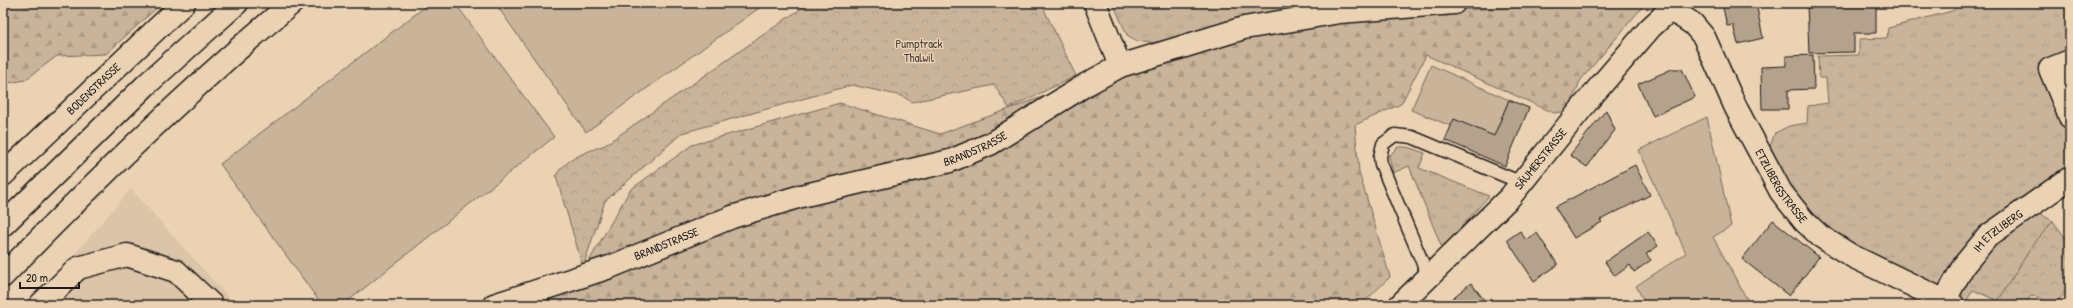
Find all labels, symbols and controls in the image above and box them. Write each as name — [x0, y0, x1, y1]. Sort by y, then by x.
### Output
park label: Pumptrack Thalwil — [896, 35, 942, 66]
street label: BODENSTRASSE — [62, 58, 125, 118]
street label: SÄUMERSTRASSE — [1510, 124, 1571, 193]
street label: BRANDSTRASSE — [942, 126, 1011, 170]
street label: ETZLIBERGSTRASSE — [1751, 146, 1812, 227]
street label: IM ETZLIBERG — [1969, 205, 2026, 256]
street label: BRANDSTRASSE — [631, 222, 702, 264]
scale bar — [20, 264, 79, 290]
text: 20 m — [26, 269, 48, 286]

